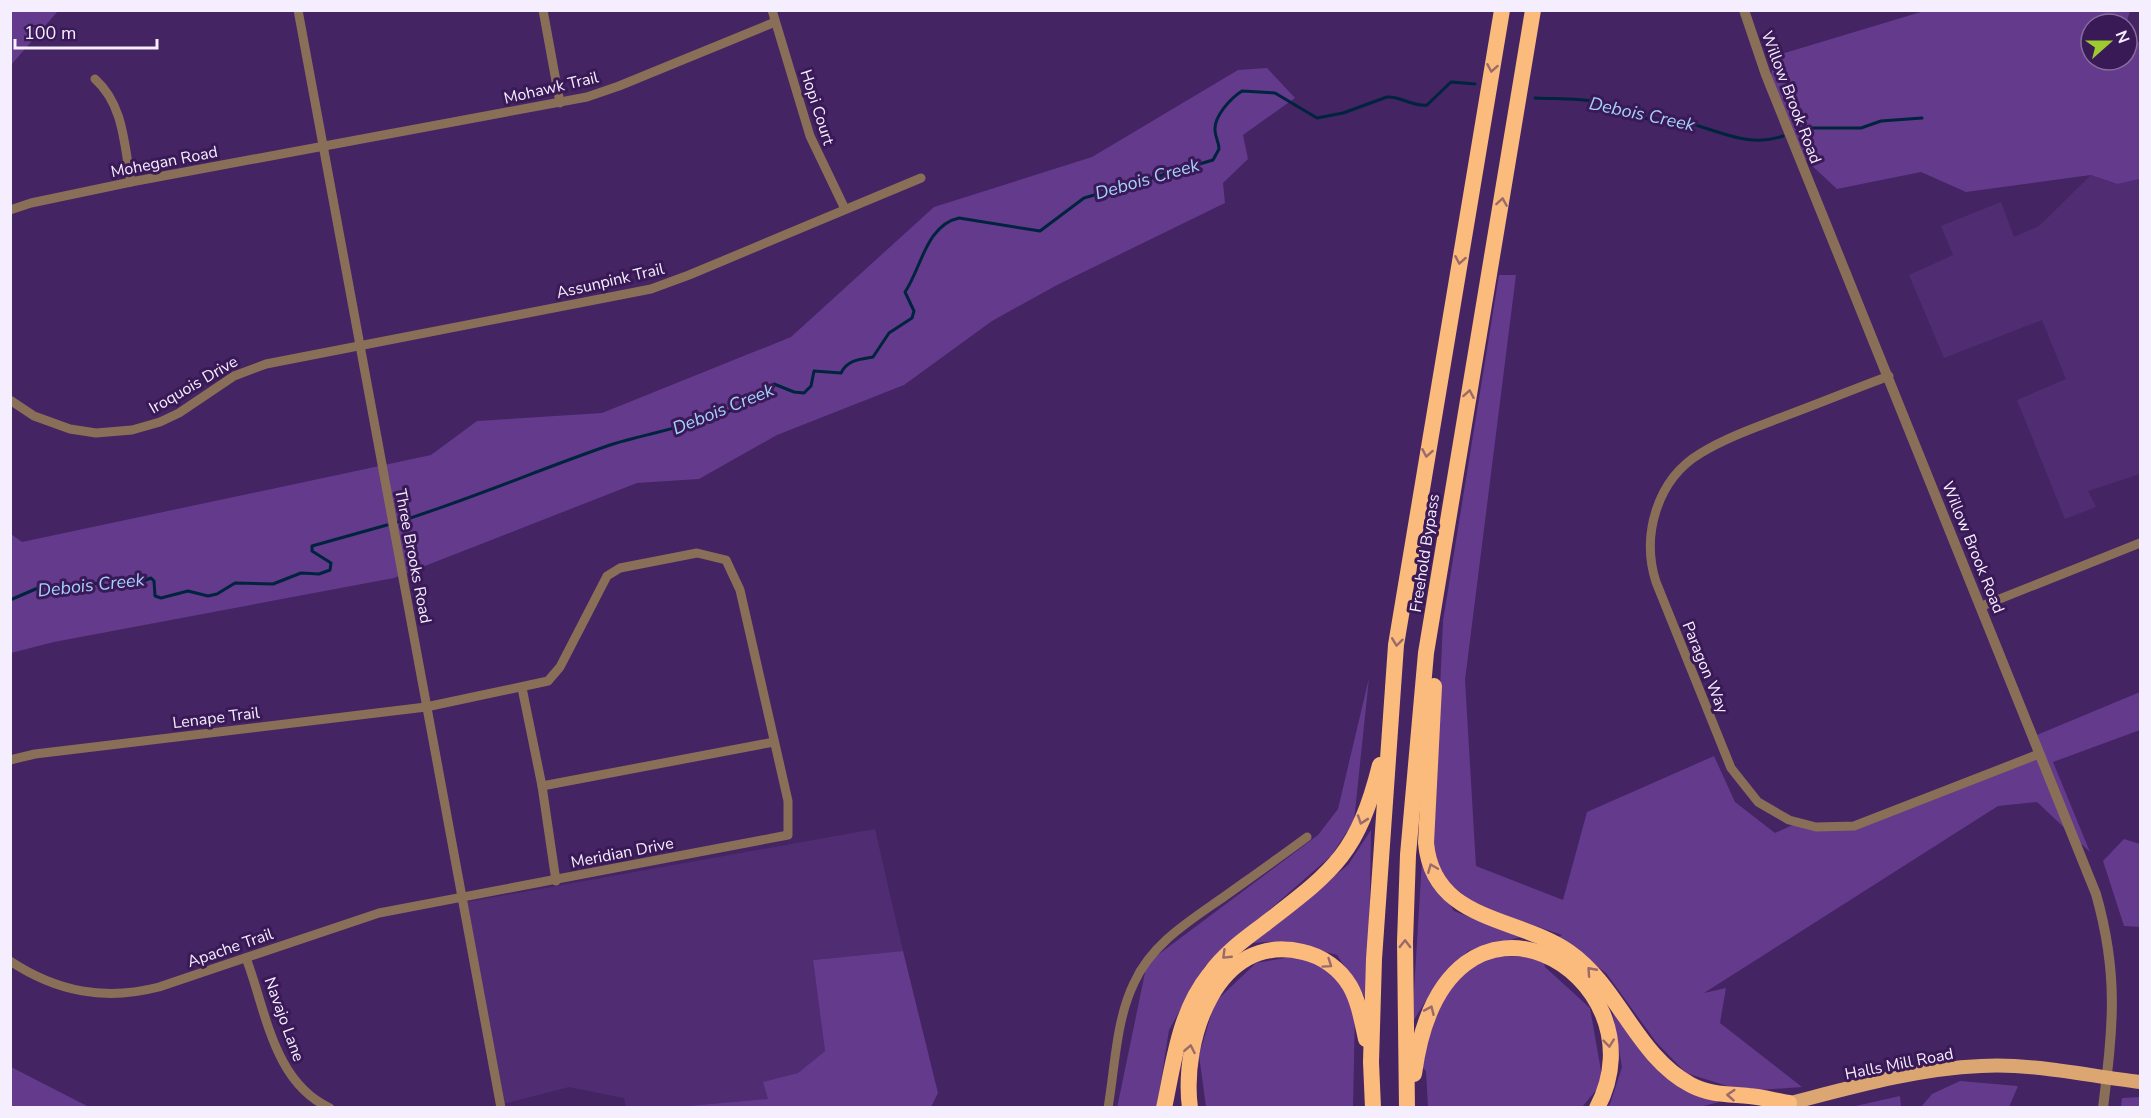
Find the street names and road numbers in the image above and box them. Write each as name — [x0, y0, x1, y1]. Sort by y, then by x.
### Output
street label: Willow Brook Road — [1756, 28, 1827, 167]
street label: Mohawk Trail — [502, 66, 601, 110]
street label: Hopi Court — [795, 67, 840, 148]
street label: Mohegan Road — [109, 141, 220, 183]
street label: Assunpink Trail — [554, 258, 667, 304]
street label: Iroquois Drive — [145, 351, 242, 419]
street label: Willow Brook Road — [1937, 478, 2010, 617]
street label: Three Brooks Road — [389, 487, 437, 625]
street label: Freehold Bypass — [1405, 492, 1445, 614]
street label: Paragon Way — [1677, 618, 1734, 717]
street label: Lenape Trail — [171, 702, 261, 734]
street label: Meridian Drive — [569, 832, 675, 874]
street label: Apache Trail — [184, 923, 277, 973]
street label: Navajo Lane — [259, 974, 310, 1065]
street label: Halls Mill Road — [1843, 1043, 1955, 1085]

